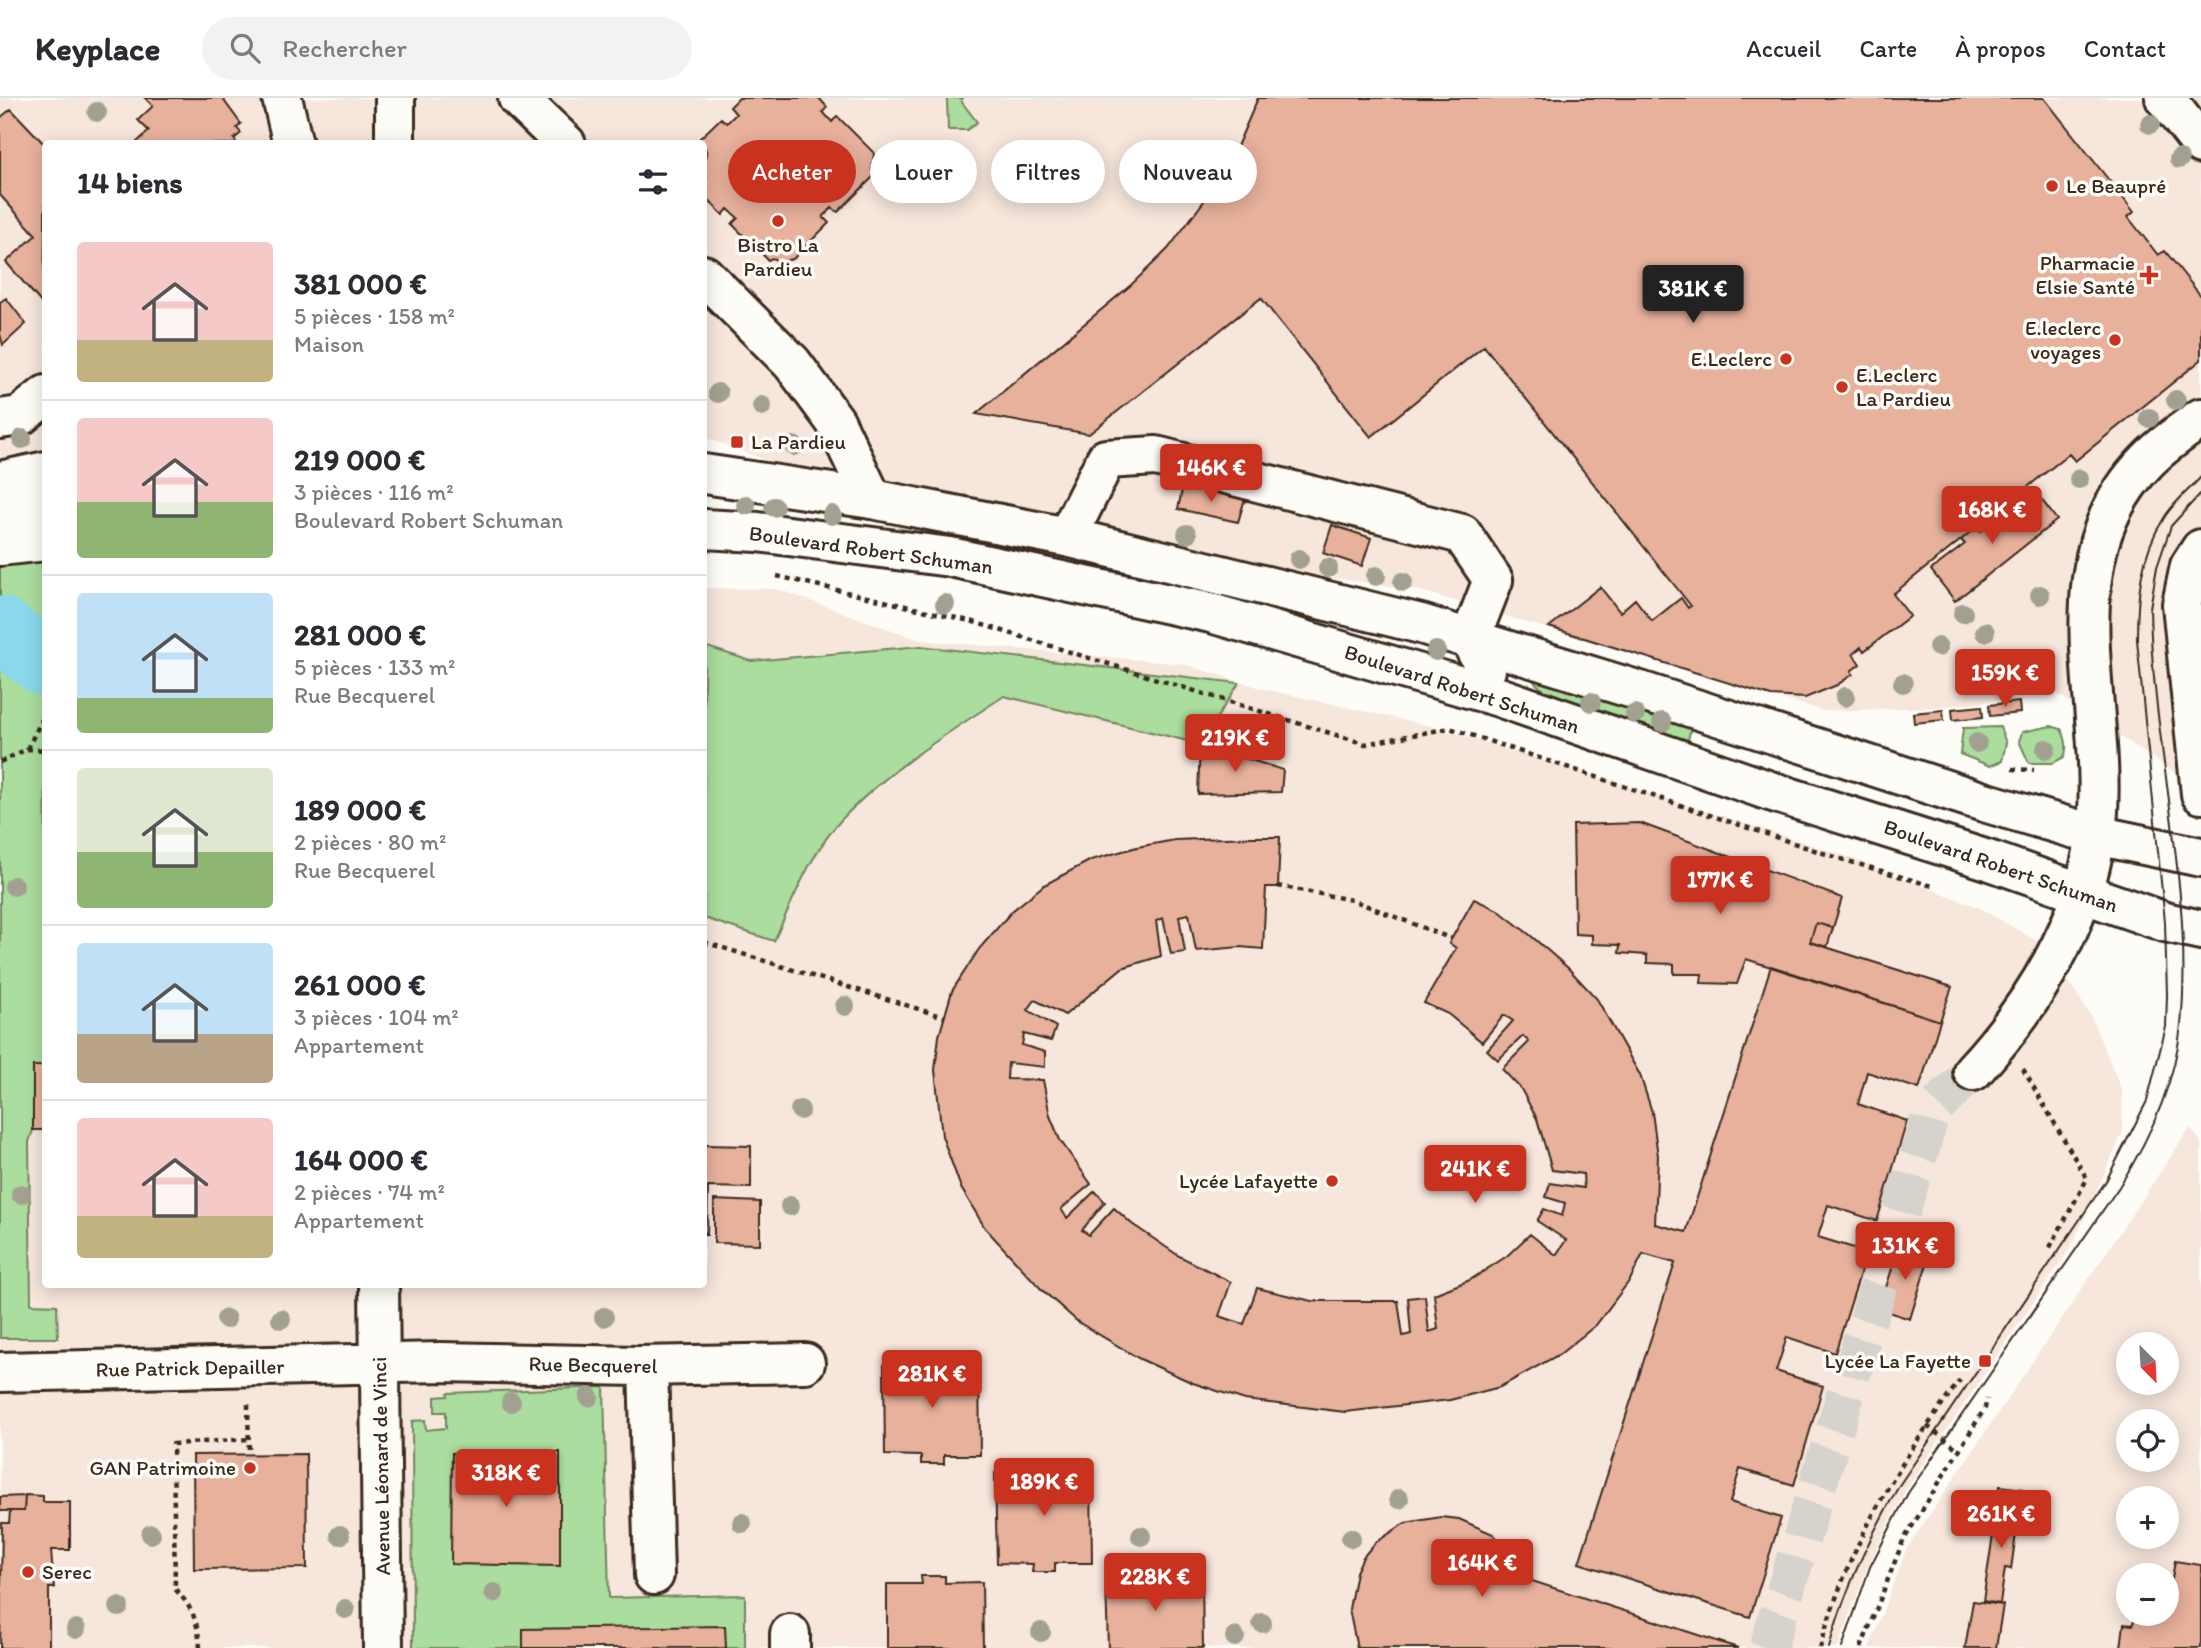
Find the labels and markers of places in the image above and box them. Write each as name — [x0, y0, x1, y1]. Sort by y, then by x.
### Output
place label: Le Beaupré — [2066, 173, 2166, 198]
marker: Le Beaupré — [2044, 178, 2060, 194]
marker: Bistro La Pardieu — [770, 213, 786, 229]
place label: Bistro La Pardieu — [737, 232, 819, 281]
place label: Pharmacie Elsie Santé — [2036, 250, 2135, 299]
pin: 381K € — [1636, 266, 1750, 325]
marker: Pharmacie Elsie Santé — [2141, 267, 2157, 283]
place label: E.leclerc voyages — [2025, 315, 2101, 364]
marker: E.leclerc voyages — [2107, 332, 2123, 348]
place label: E.Leclerc — [1691, 346, 1772, 371]
marker: E.Leclerc — [1778, 351, 1794, 367]
place label: E.Leclerc La Pardieu — [1856, 362, 1951, 411]
marker: E.Leclerc La Pardieu — [1834, 379, 1850, 395]
place label: La Pardieu — [751, 429, 846, 454]
marker: La Pardieu — [729, 434, 745, 450]
pin: 146K € — [1154, 444, 1268, 504]
pin: 168K € — [1935, 486, 2049, 546]
pin: 159K € — [1948, 650, 2062, 709]
pin: 219K € — [1178, 714, 1292, 774]
pin: 177K € — [1663, 856, 1777, 916]
pin: 241K € — [1418, 1146, 1532, 1205]
place label: Lycée Lafayette — [1179, 1168, 1318, 1193]
marker: Lycée Lafayette — [1324, 1173, 1340, 1189]
pin: 131K € — [1848, 1222, 1962, 1282]
place label: Lycée La Fayette — [1825, 1348, 1971, 1373]
pin: 281K € — [875, 1350, 989, 1410]
marker: Lycée La Fayette — [1977, 1353, 1993, 1369]
pin: 318K € — [449, 1450, 563, 1509]
place label: GAN Patrimoine — [89, 1455, 236, 1480]
pin: 189K € — [987, 1458, 1101, 1518]
marker: GAN Patrimoine — [242, 1460, 258, 1476]
pin: 261K € — [1944, 1490, 2058, 1550]
pin: 164K € — [1425, 1540, 1539, 1599]
pin: 228K € — [1098, 1554, 1212, 1613]
place label: Serec — [42, 1559, 92, 1584]
marker: Serec — [20, 1564, 36, 1580]

